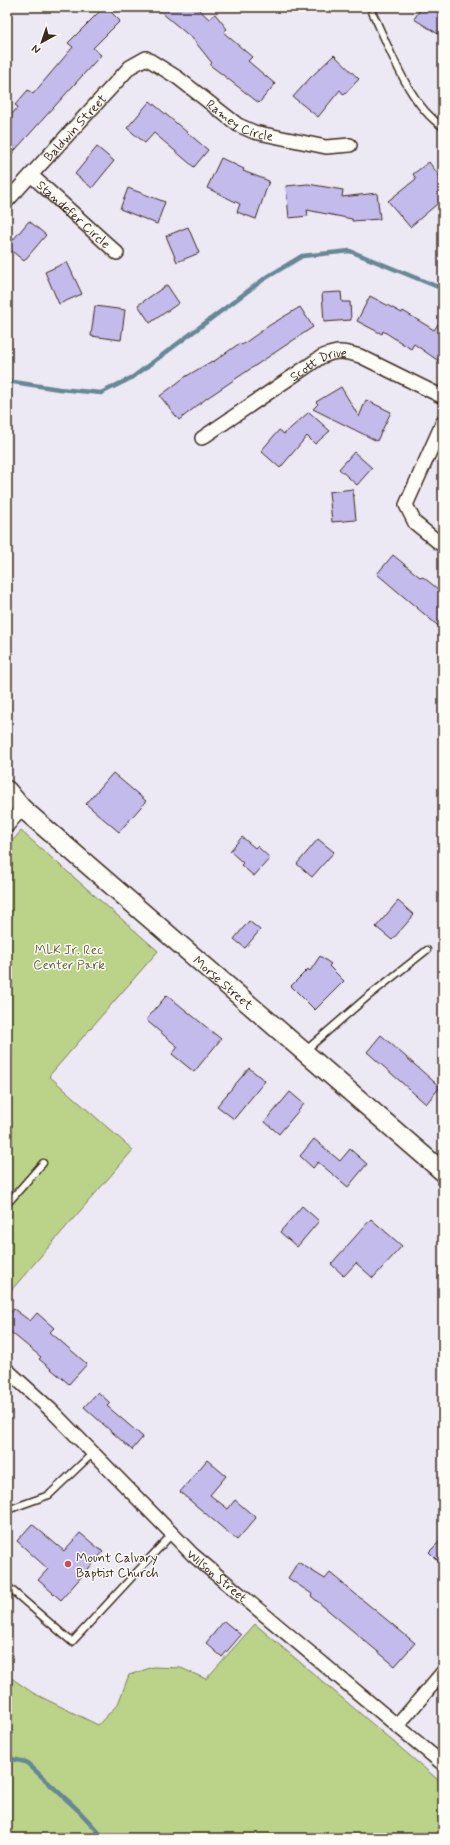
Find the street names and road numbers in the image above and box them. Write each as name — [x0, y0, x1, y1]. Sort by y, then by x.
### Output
street label: Baldwin Street — [40, 91, 111, 166]
street label: Ramey Circle — [202, 96, 275, 146]
street label: Standefer Circle — [32, 177, 114, 253]
street label: Scott Drive — [287, 345, 348, 386]
street label: Morse Street — [189, 953, 257, 1014]
street label: Wilson Street — [183, 1546, 250, 1607]

